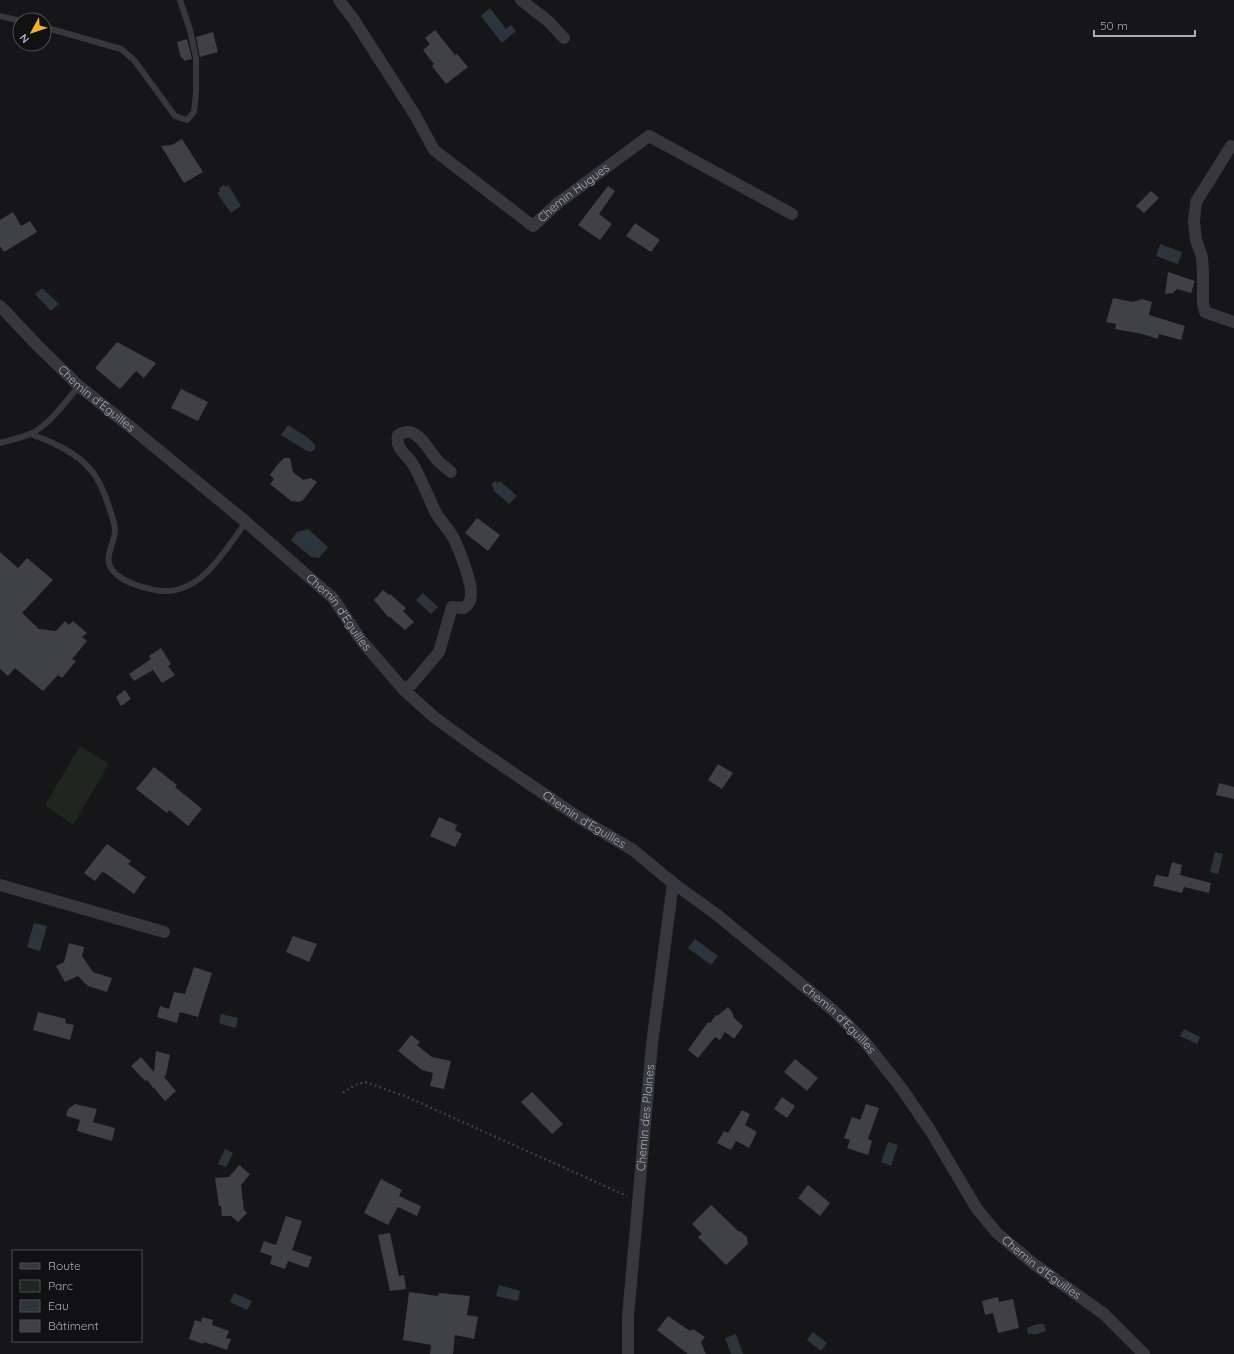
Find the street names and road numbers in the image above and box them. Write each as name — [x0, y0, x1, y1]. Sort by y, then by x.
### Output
street label: Chemin Hugues — [534, 160, 612, 225]
street label: Chemin d'Eguilles — [55, 362, 139, 435]
street label: Chemin d'Eguilles — [303, 570, 375, 654]
street label: Chemin d'Eguilles — [540, 787, 629, 851]
street label: Chemin d'Eguilles — [799, 980, 880, 1057]
street label: Chemin des Plaines — [633, 1063, 657, 1172]
street label: Chemin d'Eguilles — [999, 1232, 1085, 1303]

